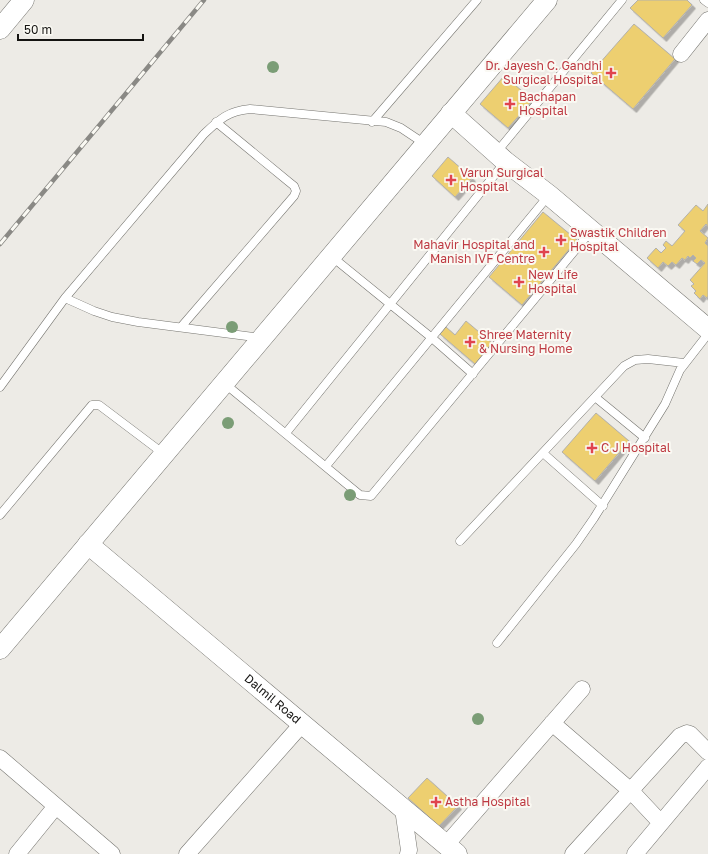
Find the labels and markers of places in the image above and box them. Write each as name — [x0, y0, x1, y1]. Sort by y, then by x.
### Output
place label: Dr. Jayesh C. Gandhi Surgical Hospital — [485, 58, 602, 87]
marker: Dr. Jayesh C. Gandhi Surgical Hospital — [605, 67, 617, 79]
place label: Bachapan Hospital — [519, 89, 576, 118]
marker: Bachapan Hospital — [504, 98, 516, 110]
place label: Varun Surgical Hospital — [460, 165, 544, 194]
marker: Varun Surgical Hospital — [445, 174, 457, 186]
place label: Swastik Children Hospital — [570, 225, 667, 254]
marker: Swastik Children Hospital — [555, 234, 567, 246]
place label: Mahavir Hospital and Manish IVF Centre — [413, 237, 535, 266]
marker: Mahavir Hospital and Manish IVF Centre — [538, 246, 550, 258]
place label: New Life Hospital — [528, 267, 578, 296]
marker: New Life Hospital — [513, 276, 525, 288]
place label: Shree Maternity & Nursing Home — [479, 327, 572, 356]
marker: Shree Maternity & Nursing Home — [464, 336, 476, 348]
place label: C J Hospital — [601, 440, 671, 455]
marker: C J Hospital — [586, 442, 598, 454]
place label: Astha Hospital — [445, 794, 530, 809]
marker: Astha Hospital — [430, 796, 442, 808]

